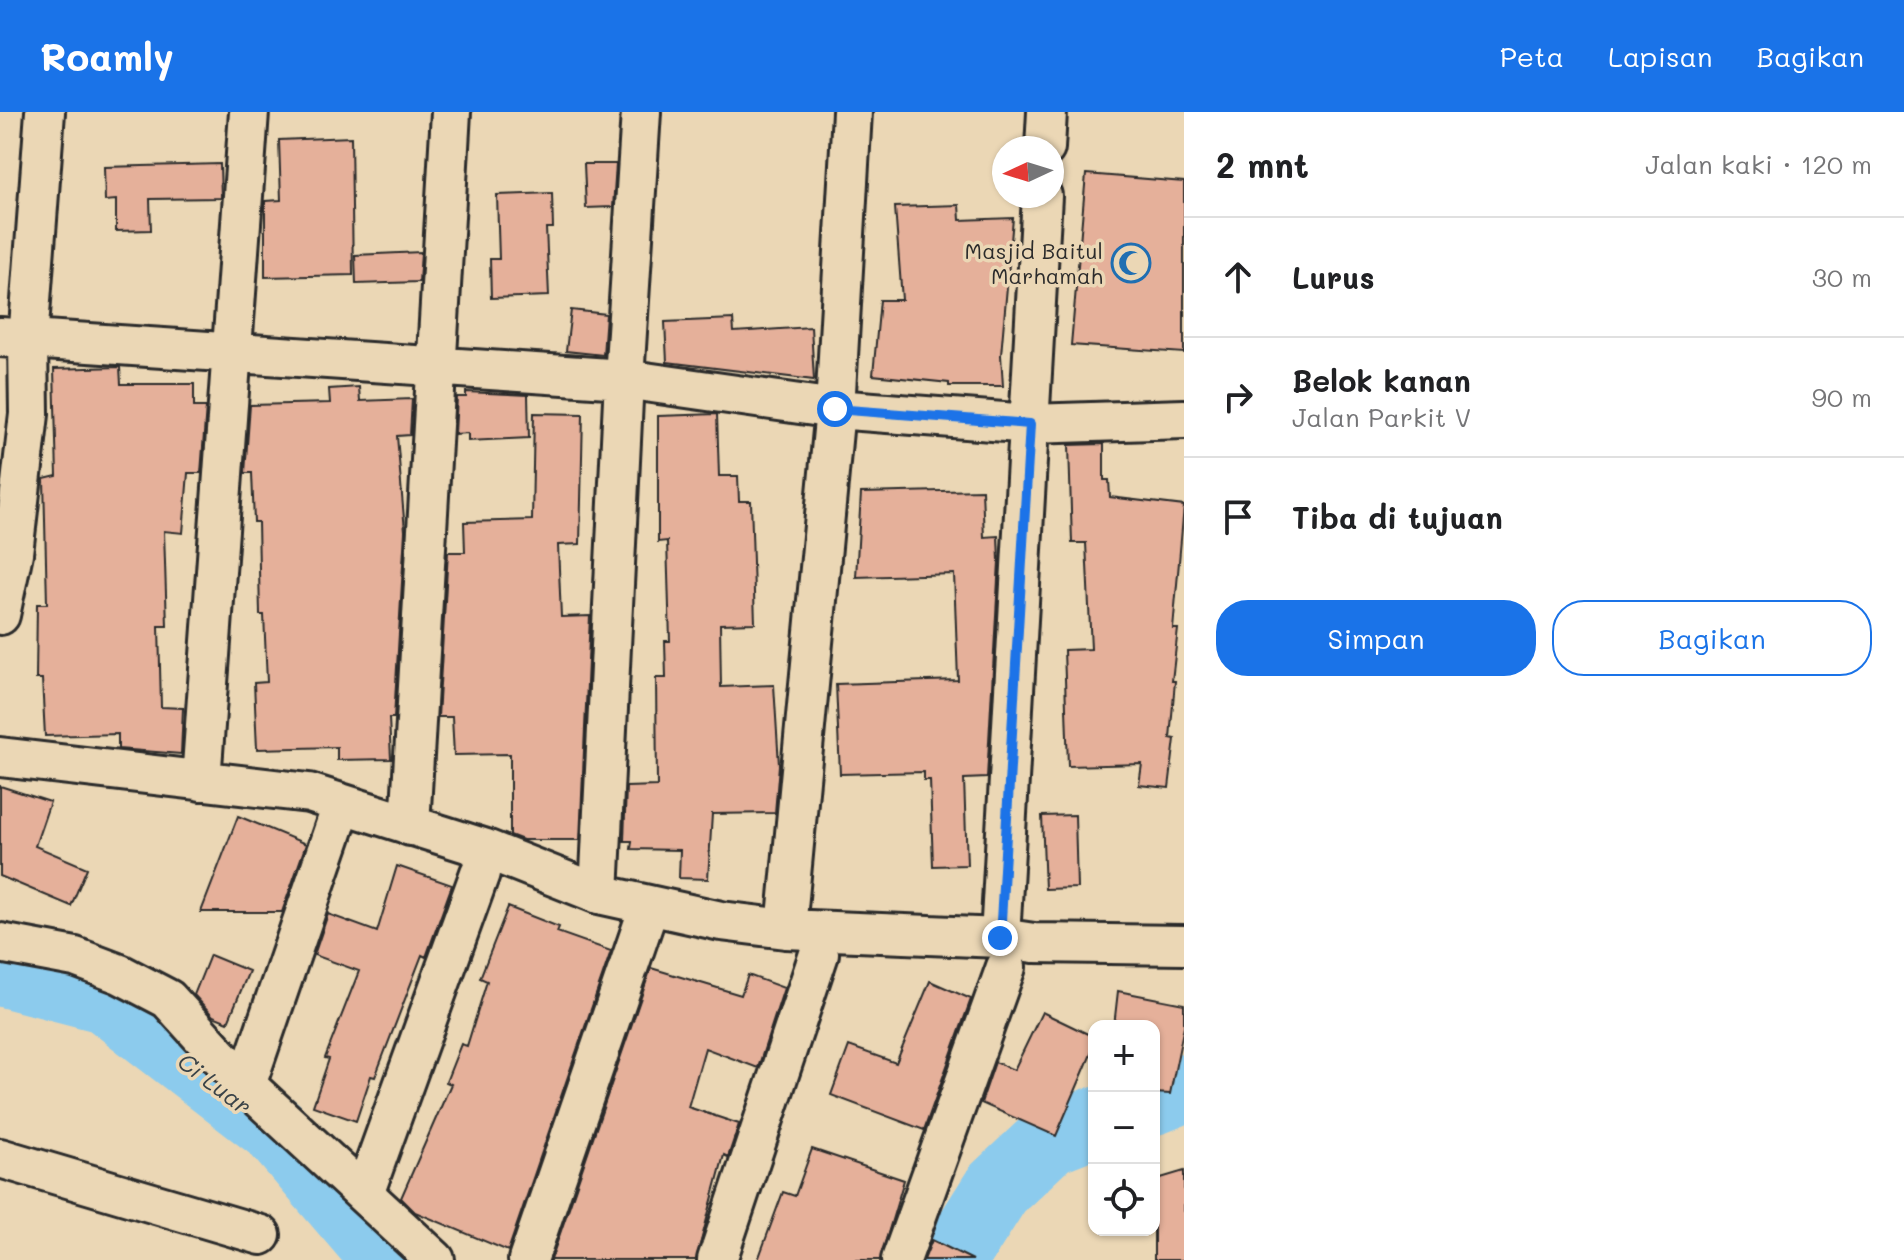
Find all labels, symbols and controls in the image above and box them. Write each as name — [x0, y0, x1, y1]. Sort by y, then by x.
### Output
text: Roamly — [40, 31, 174, 81]
text: Peta — [1500, 38, 1564, 74]
text: Lapisan — [1608, 38, 1713, 74]
text: Bagikan — [1757, 38, 1864, 74]
north arrow — [992, 136, 1064, 208]
text: 2 mnt — [1216, 142, 1309, 187]
text: Jalan kaki · 120 m — [1645, 147, 1872, 181]
place label: Masjid Baitul Marhamah — [965, 236, 1103, 290]
mosque icon: Masjid Baitul Marhamah — [1110, 242, 1152, 284]
icon: ahead — [1216, 255, 1260, 299]
text: Lurus — [1292, 257, 1375, 297]
text: 30 m — [1812, 260, 1872, 294]
text: Belok kanan — [1292, 360, 1471, 400]
icon: right — [1216, 375, 1260, 419]
text: 90 m — [1812, 380, 1872, 414]
route start — [817, 391, 853, 427]
text: Jalan Parkit V — [1292, 400, 1471, 434]
icon: arrive — [1216, 495, 1260, 539]
text: Tiba di tujuan — [1292, 497, 1503, 537]
button: Simpan — [1216, 600, 1536, 676]
button: Bagikan — [1552, 600, 1872, 676]
route end — [982, 920, 1018, 956]
map controls — [1088, 1020, 1160, 1236]
button: + — [1088, 1020, 1160, 1092]
water label: Ci Luar — [172, 1045, 258, 1121]
button: − — [1088, 1092, 1160, 1164]
button: locate — [1088, 1164, 1160, 1236]

